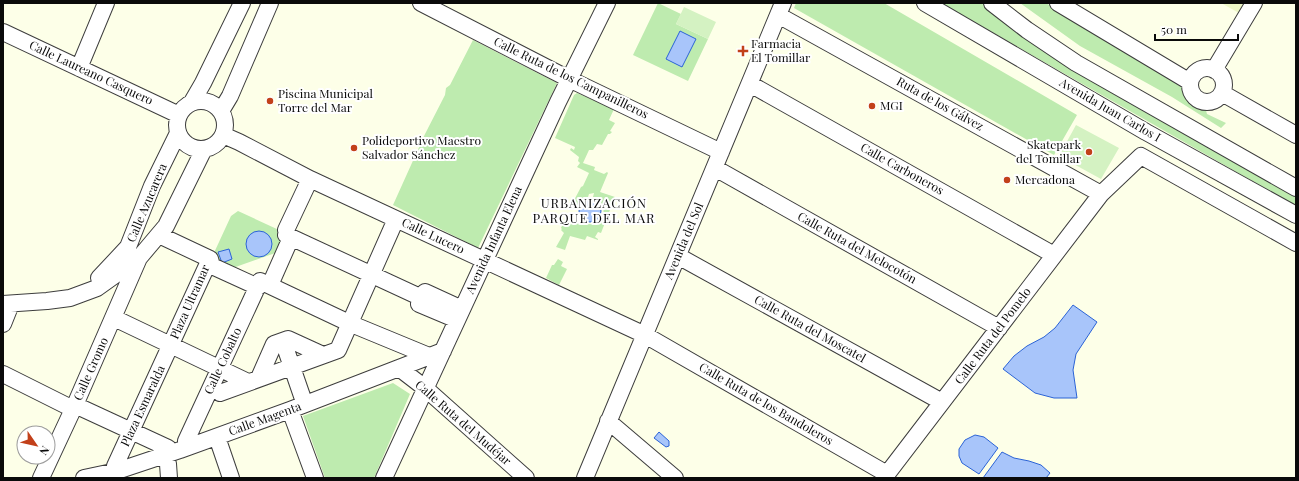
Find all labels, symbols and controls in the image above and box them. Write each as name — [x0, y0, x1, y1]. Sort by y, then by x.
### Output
scale bar — [1155, 16, 1238, 42]
text: 50 m — [1161, 21, 1187, 37]
street label: Calle Ruta de los Campanilleros — [491, 33, 651, 122]
place label: Farmacia El Tomillar — [751, 35, 811, 65]
street label: Calle Laureano Casquero — [27, 36, 156, 108]
marker: Farmacia El Tomillar — [738, 46, 748, 56]
street label: Ruta de los Gálvez — [894, 73, 987, 134]
street label: Avenida Juan Carlos I — [1056, 73, 1164, 145]
place label: Piscina Municipal Torre del Mar — [278, 85, 374, 115]
marker: Piscina Municipal Torre del Mar — [265, 96, 275, 106]
place label: MGI — [880, 97, 903, 113]
marker: MGI — [867, 101, 877, 111]
place label: Polideportivo Maestro Salvador Sánchez — [362, 132, 481, 162]
place label: Skatepark del Tomillar — [1016, 136, 1082, 166]
street label: Calle Carboneros — [858, 139, 947, 198]
marker: Polideportivo Maestro Salvador Sánchez — [349, 143, 359, 153]
marker: Skatepark del Tomillar — [1084, 147, 1094, 157]
street label: Calle Azucarera — [122, 161, 170, 244]
place label: Mercadona — [1015, 171, 1075, 187]
marker: Mercadona — [1002, 175, 1012, 185]
street label: Avenida Infanta Elena — [461, 183, 525, 297]
district label: URBANIZACIÓN PARQUE DEL MAR — [533, 194, 655, 226]
street label: Avenida del Sol — [659, 199, 707, 282]
street label: Calle Ruta del Melocotón — [795, 208, 920, 287]
street label: Calle Lucero — [399, 214, 468, 257]
street label: Plaza Ultramar — [166, 261, 213, 341]
street label: Calle Ruta del Pomelo — [950, 283, 1034, 387]
street label: Calle Ruta del Moscatel — [752, 291, 870, 366]
street label: Calle Cobalto — [200, 324, 245, 397]
street label: Calle Gromo — [69, 334, 111, 403]
street label: Calle Ruta de los Bandoleros — [697, 358, 836, 448]
street label: Plaza Esmaralda — [116, 362, 168, 449]
street label: Calle Ruta del Mudéjar — [412, 376, 515, 469]
street label: Calle Magenta — [226, 398, 303, 439]
north arrow — [16, 425, 56, 465]
text: N — [36, 443, 53, 458]

